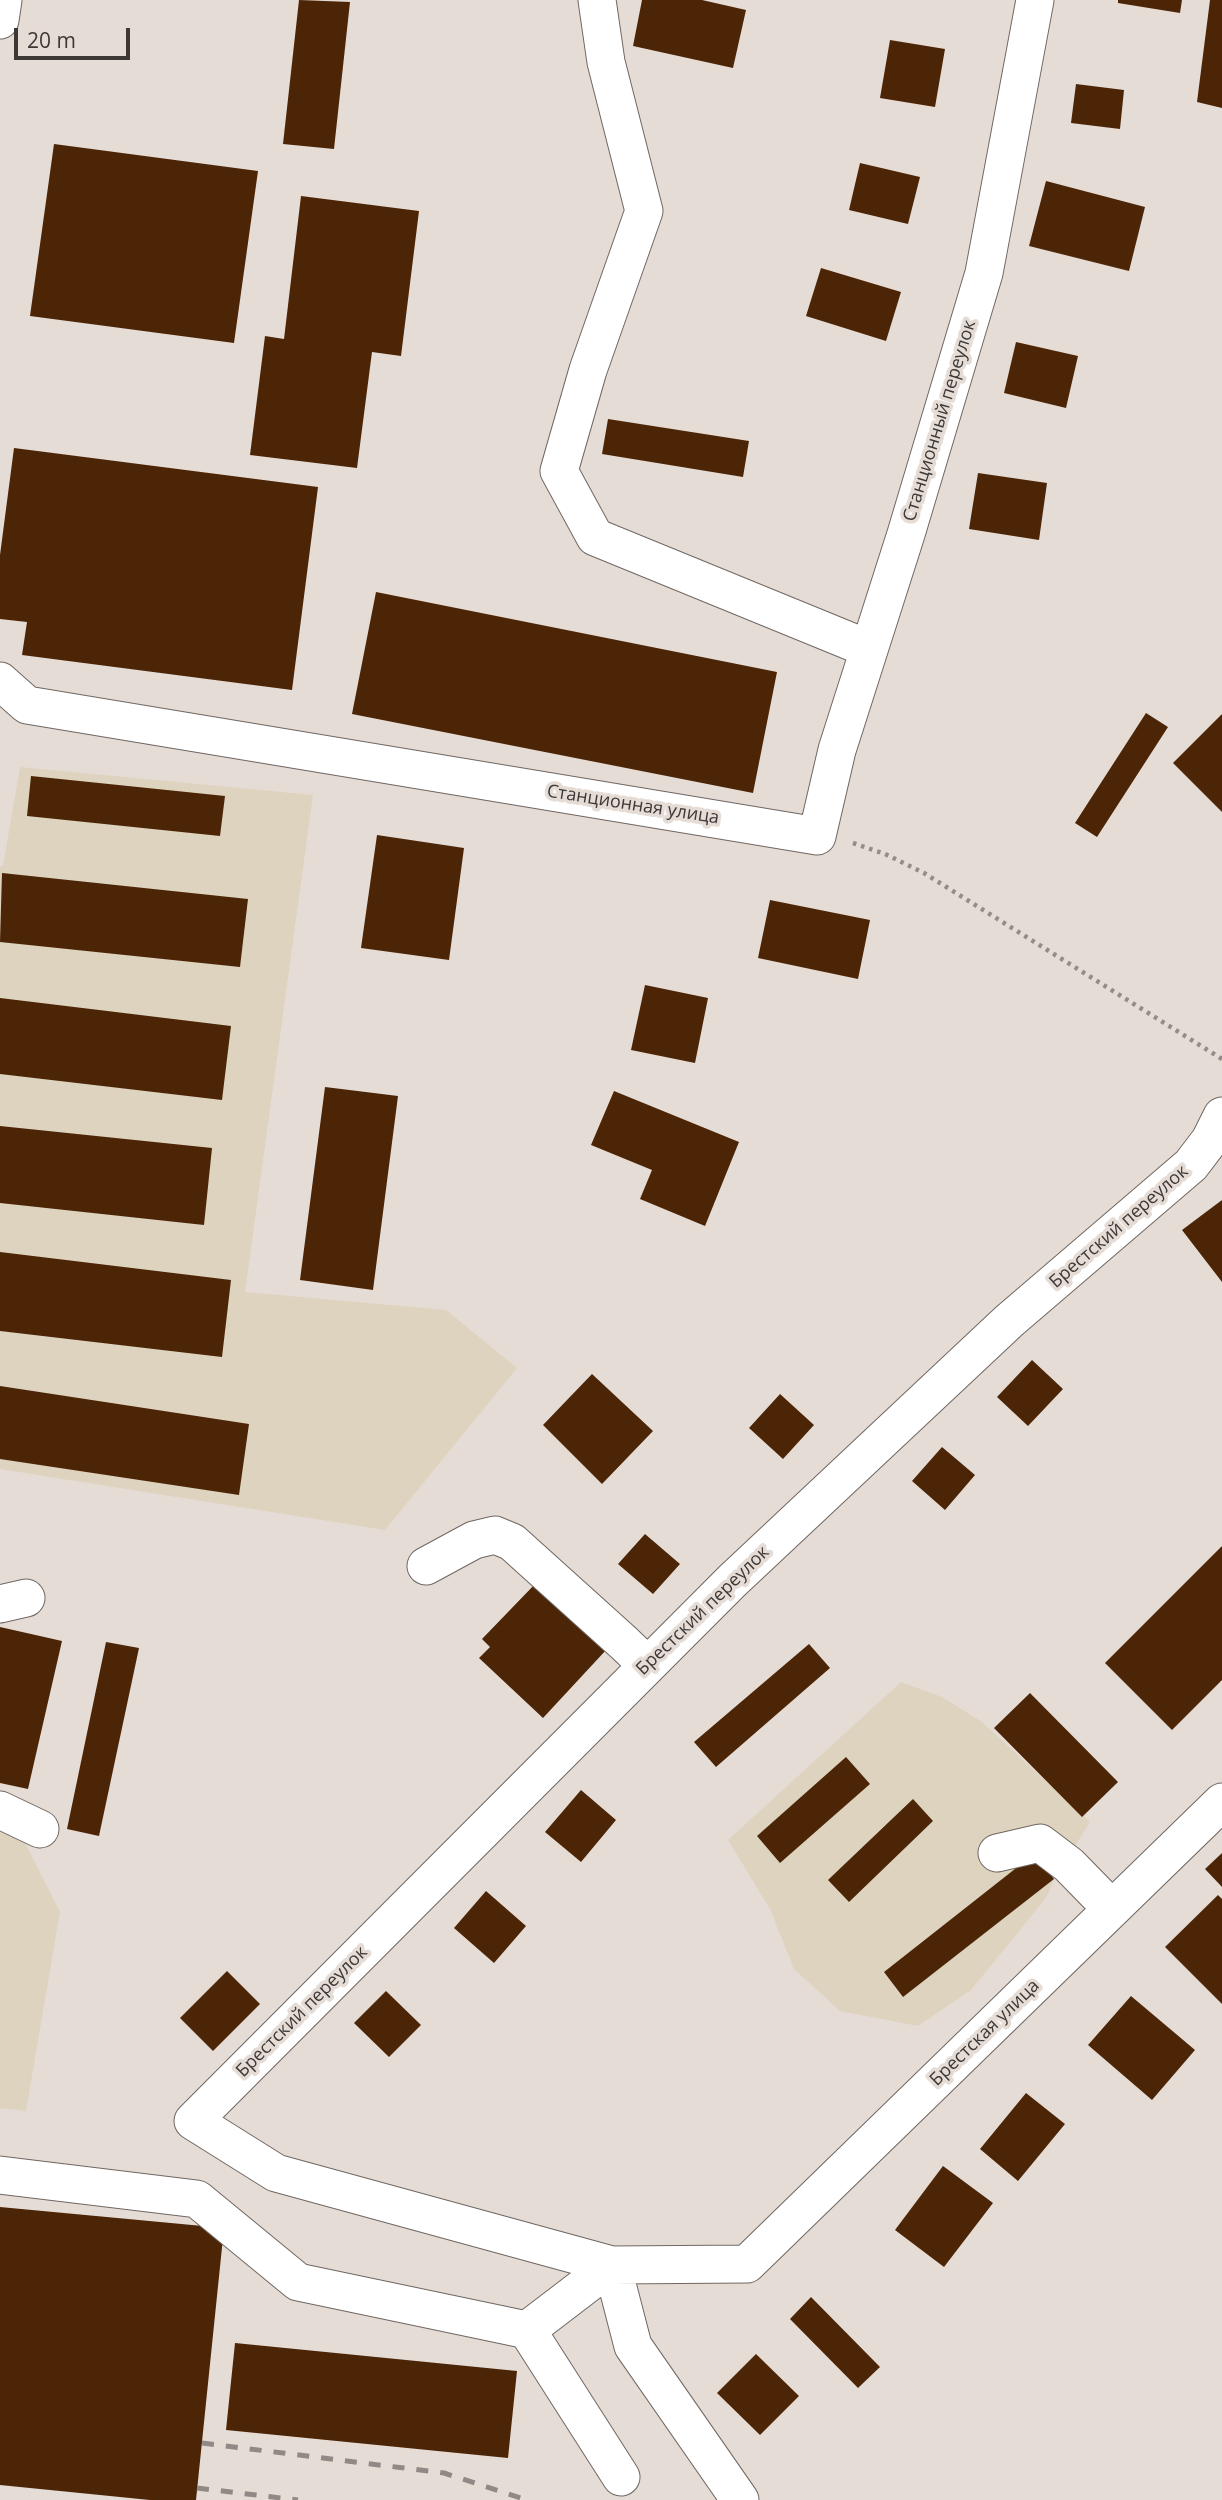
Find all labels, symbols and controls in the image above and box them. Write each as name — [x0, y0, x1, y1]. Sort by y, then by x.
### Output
scale bar — [18, 14, 133, 58]
text: 20 m — [27, 26, 76, 54]
street label: Станционный переулок — [899, 318, 981, 524]
street label: Станционная улица — [545, 781, 721, 829]
street label: Брестский переулок — [1045, 1161, 1193, 1293]
street label: Брестский переулок — [632, 1542, 774, 1680]
street label: Брестский переулок — [232, 1942, 372, 2082]
street label: Брестская улица — [926, 1975, 1044, 2091]

